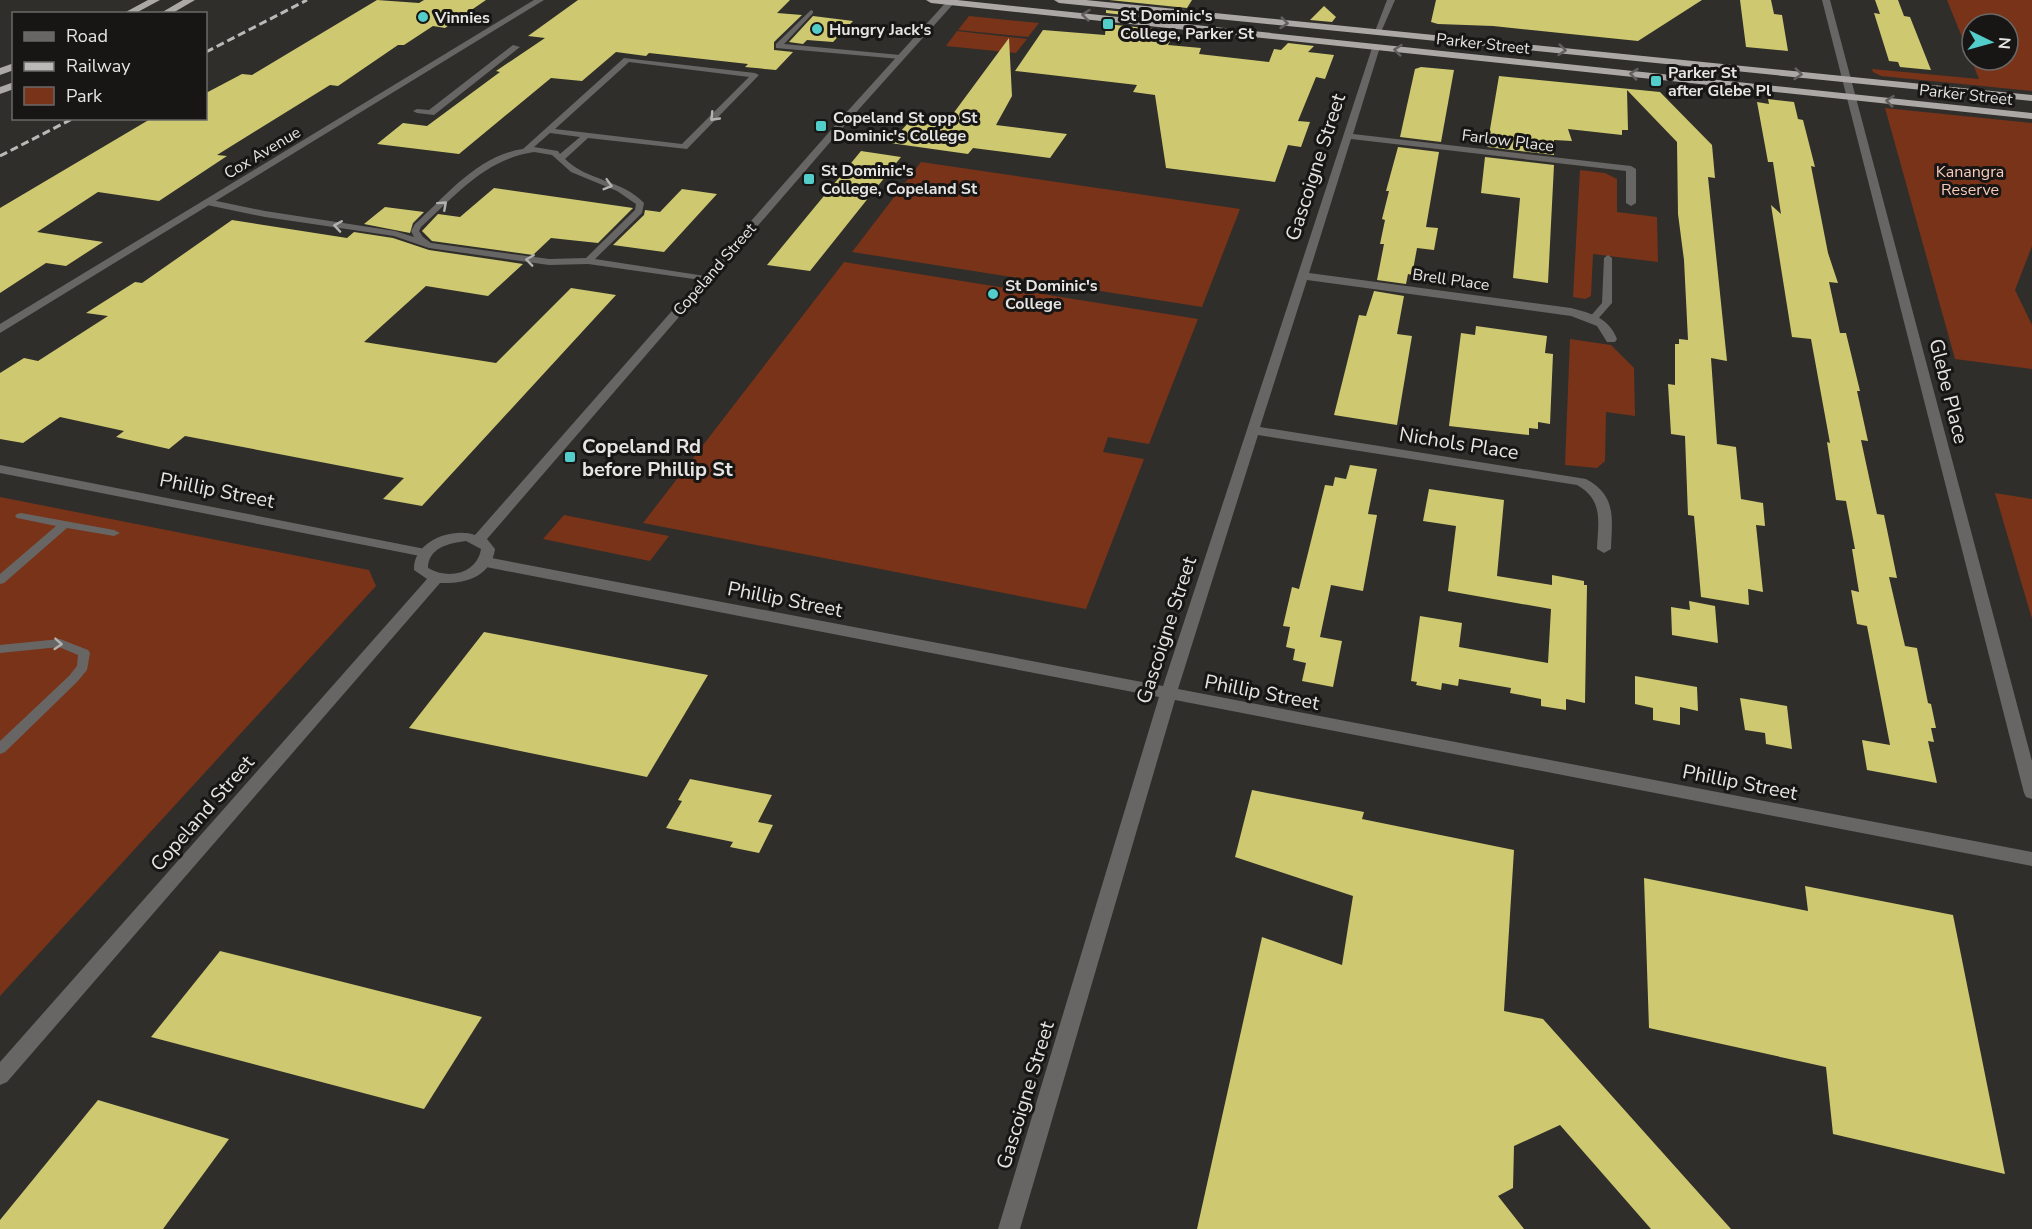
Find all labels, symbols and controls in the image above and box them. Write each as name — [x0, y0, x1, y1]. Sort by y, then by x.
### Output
place label: St Dominic's College, Parker St — [1120, 5, 1255, 45]
place label: Vinnies — [434, 7, 490, 29]
one-way arrow — [1082, 9, 1091, 22]
marker: Vinnies — [416, 10, 430, 24]
legend — [12, 12, 207, 120]
north arrow — [1960, 12, 2020, 72]
one-way arrow — [1280, 16, 1289, 29]
marker: St Dominic's College, Parker St — [1101, 17, 1115, 31]
place label: Hungry Jack's — [829, 19, 932, 41]
marker: Hungry Jack's — [810, 22, 824, 36]
text: Road — [66, 24, 108, 48]
street label: Parker Street — [1435, 28, 1531, 60]
text: N — [1992, 36, 2015, 50]
one-way arrow — [1557, 43, 1566, 56]
one-way arrow — [1393, 44, 1402, 57]
text: Railway — [66, 54, 131, 78]
place label: Parker St after Glebe Pl — [1668, 62, 1771, 102]
one-way arrow — [1793, 67, 1802, 80]
one-way arrow — [1629, 68, 1638, 81]
marker: Parker St after Glebe Pl — [1649, 74, 1663, 88]
street label: Parker Street — [1918, 79, 2014, 111]
text: Park — [66, 84, 103, 108]
street label: Gascoigne Street — [1279, 89, 1352, 244]
one-way arrow — [1886, 95, 1895, 108]
place label: Copeland St opp St Dominic's College — [833, 107, 978, 147]
one-way arrow — [710, 110, 721, 120]
marker: Copeland St opp St Dominic's College — [814, 119, 828, 133]
street label: Cox Avenue — [220, 121, 305, 184]
street label: Farlow Place — [1461, 124, 1555, 158]
place label: St Dominic's College, Copeland St — [821, 160, 978, 200]
park label: Kanangra Reserve — [1936, 161, 2004, 201]
marker: St Dominic's College, Copeland St — [802, 172, 816, 186]
one-way arrow — [602, 178, 613, 190]
one-way arrow — [436, 201, 447, 212]
street label: Copeland Street — [668, 218, 761, 321]
one-way arrow — [333, 220, 343, 232]
one-way arrow — [525, 254, 534, 266]
street label: Brell Place — [1411, 264, 1491, 296]
place label: St Dominic's College — [1005, 275, 1098, 315]
marker: St Dominic's College — [986, 287, 1000, 301]
street label: Glebe Place — [1922, 336, 1975, 446]
street label: Nichols Place — [1397, 421, 1521, 466]
place label: Copeland Rd before Phillip St — [582, 433, 733, 483]
marker: Copeland Rd before Phillip St — [563, 450, 577, 464]
street label: Phillip Street — [157, 466, 278, 515]
street label: Gascoigne Street — [1130, 552, 1203, 707]
street label: Phillip Street — [725, 575, 846, 624]
one-way arrow — [53, 637, 63, 650]
street label: Phillip Street — [1202, 668, 1323, 717]
street label: Copeland Street — [144, 749, 261, 877]
street label: Phillip Street — [1680, 758, 1801, 807]
street label: Gascoigne Street — [990, 1017, 1061, 1172]

